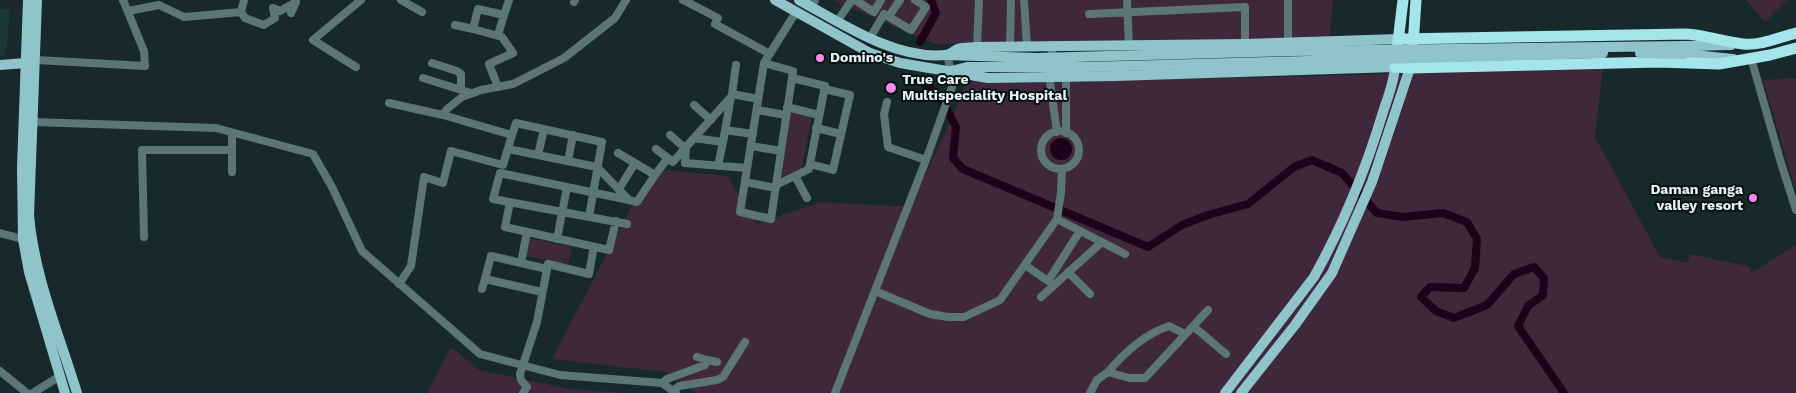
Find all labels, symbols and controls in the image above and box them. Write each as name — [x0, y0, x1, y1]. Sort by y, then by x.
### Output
place label: Domino's — [830, 50, 893, 66]
marker: Domino's — [814, 52, 826, 64]
place label: True Care Multispeciality Hospital — [902, 72, 1067, 104]
marker: True Care Multispeciality Hospital — [884, 81, 898, 95]
place label: Daman ganga valley resort — [1650, 182, 1743, 214]
marker: Daman ganga valley resort — [1747, 192, 1759, 204]

